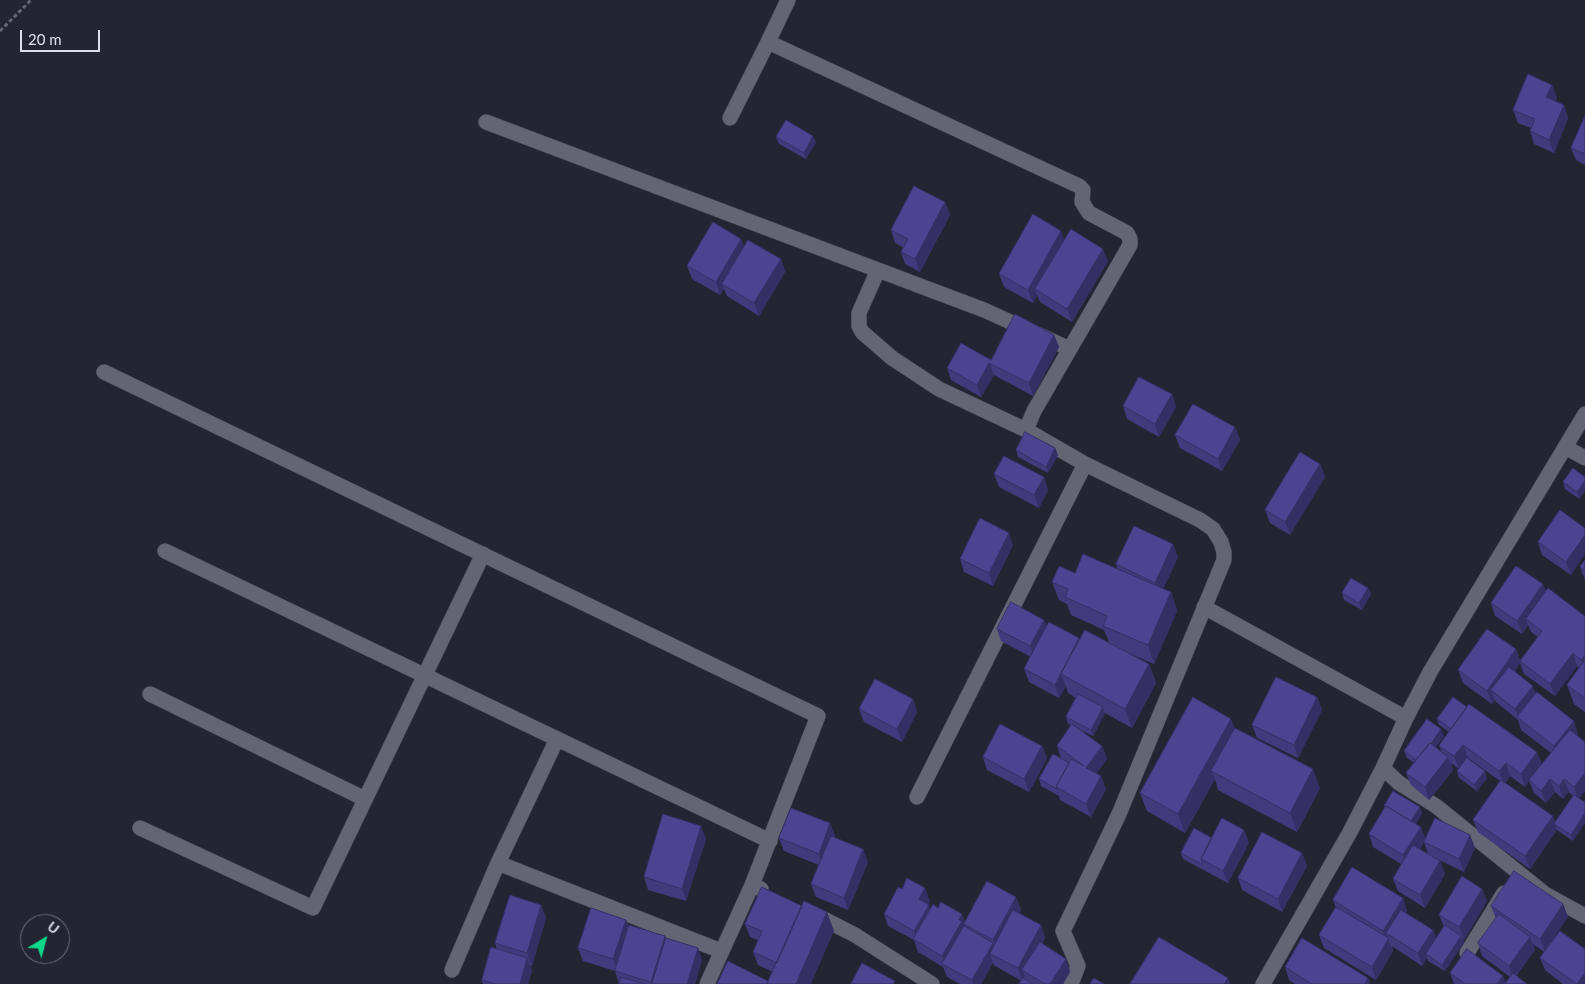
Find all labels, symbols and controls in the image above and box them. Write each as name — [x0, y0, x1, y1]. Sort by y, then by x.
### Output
scale bar — [22, 20, 102, 52]
text: 20 m — [28, 30, 62, 48]
north arrow — [20, 914, 70, 964]
text: U — [44, 918, 63, 937]

